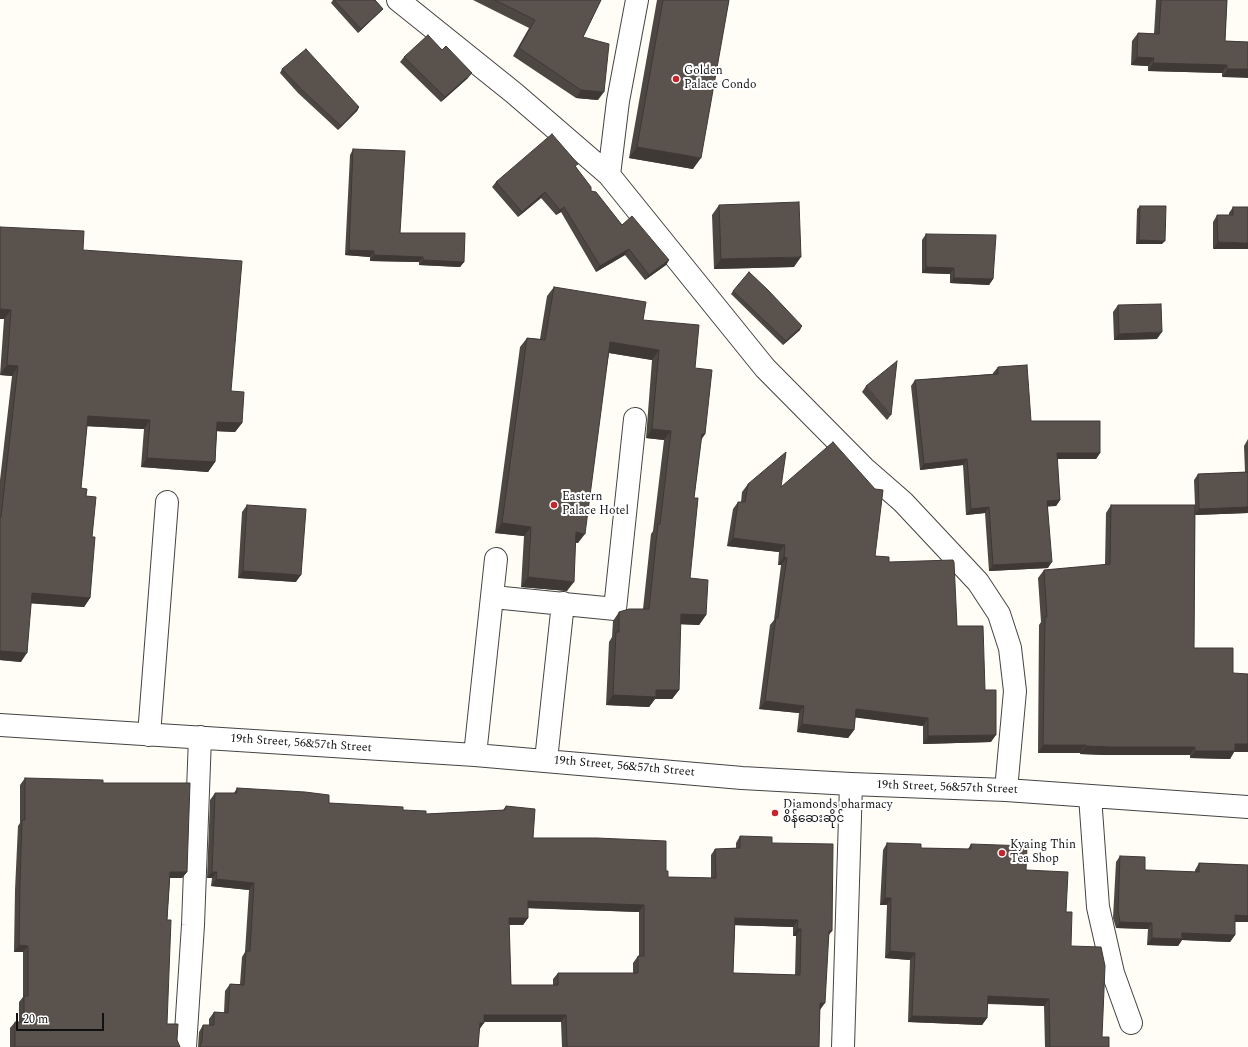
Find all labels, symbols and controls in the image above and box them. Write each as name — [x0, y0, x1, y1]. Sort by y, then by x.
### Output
place label: Golden Palace Condo — [684, 65, 757, 93]
marker: Golden Palace Condo — [671, 74, 681, 84]
place label: Eastern Palace Hotel — [562, 491, 629, 519]
marker: Eastern Palace Hotel — [549, 500, 559, 510]
street label: 19th Street, 56&57th Street — [230, 732, 372, 756]
street label: 19th Street, 56&57th Street — [553, 754, 695, 780]
street label: 19th Street, 56&57th Street — [876, 778, 1018, 798]
place label: Diamonds pharmacy စိန်ဆေးဆိုင် — [783, 799, 893, 827]
marker: Diamonds pharmacy စိန်ဆေးဆိုင် — [770, 808, 780, 818]
place label: Kyaing Thin Tea Shop — [1010, 839, 1076, 867]
marker: Kyaing Thin Tea Shop — [997, 848, 1007, 858]
scale bar — [18, 1005, 106, 1031]
text: 20 m — [23, 1010, 48, 1029]

